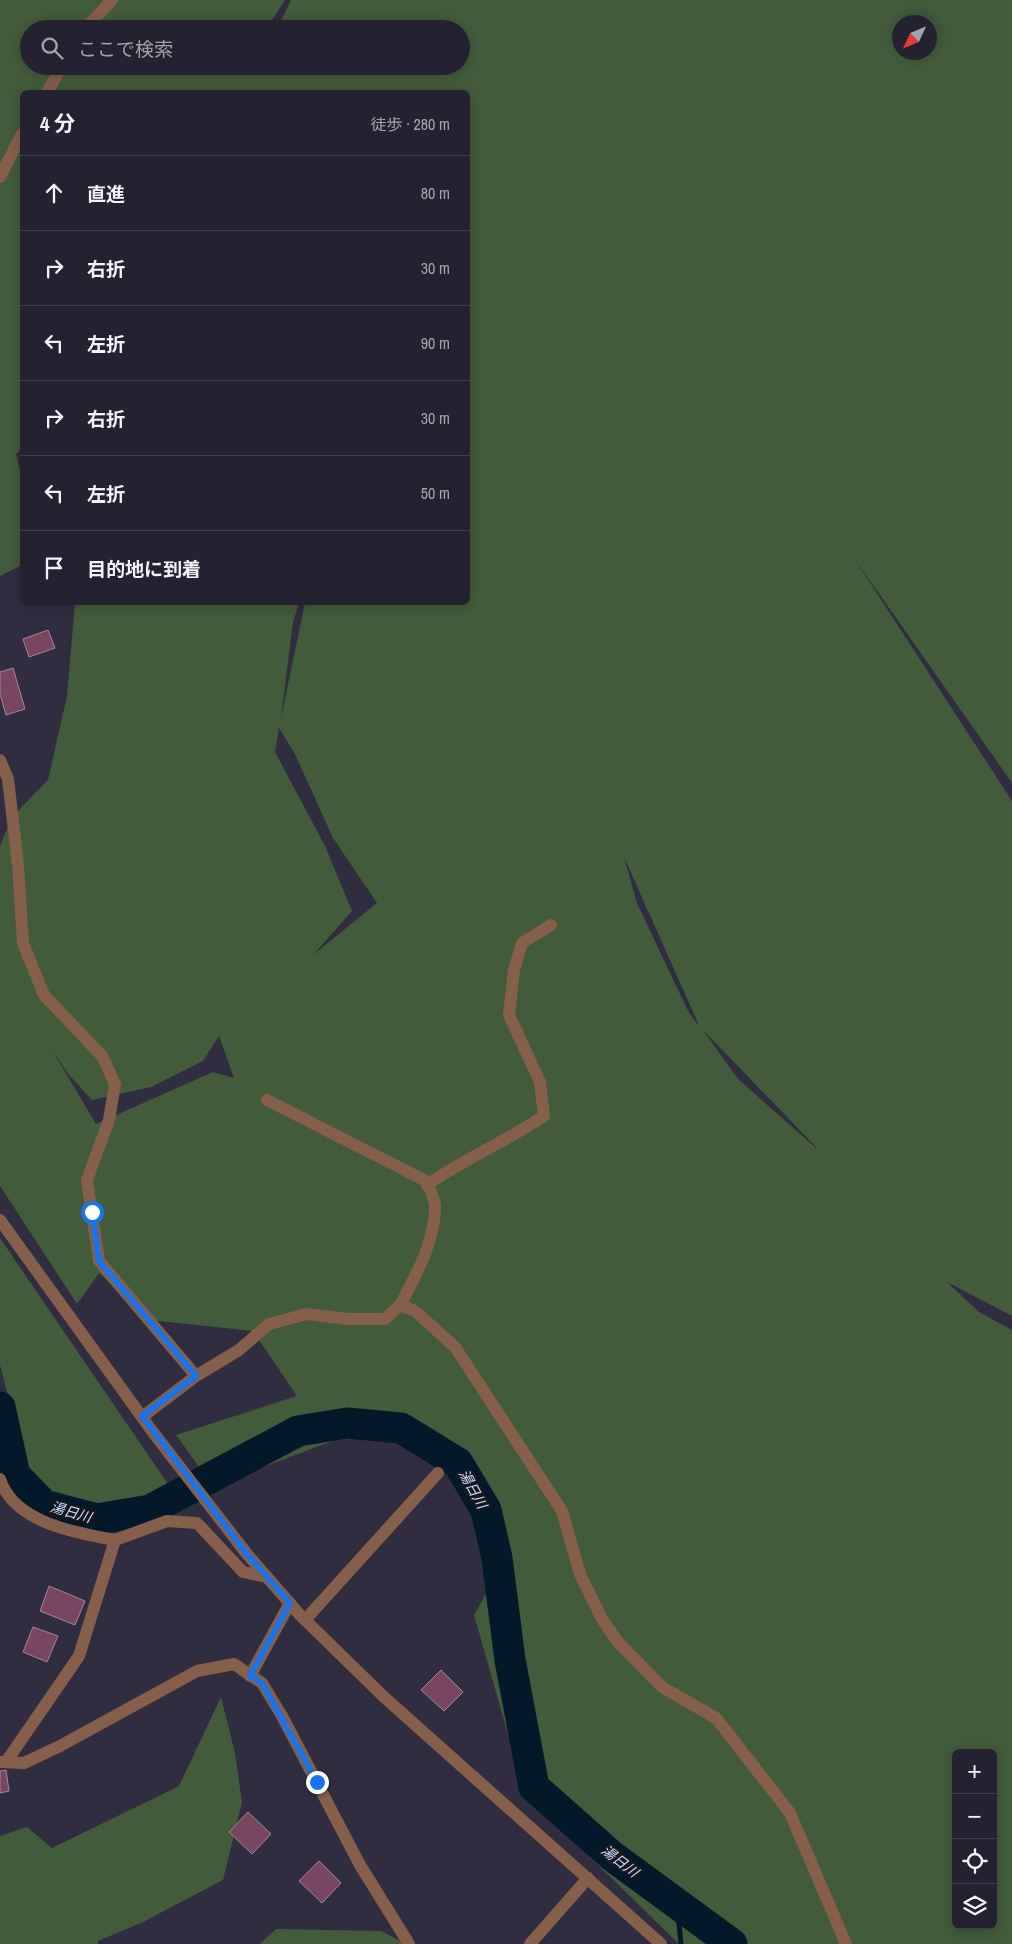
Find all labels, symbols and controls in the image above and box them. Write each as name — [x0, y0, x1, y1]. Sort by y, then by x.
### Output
north arrow — [892, 15, 937, 60]
search box — [20, 20, 470, 75]
icon: search — [38, 34, 66, 62]
text: ここで検索 — [78, 36, 173, 62]
text: 4 分 — [40, 109, 75, 138]
text: 徒歩 · 280 m — [371, 113, 450, 135]
icon: ahead — [40, 179, 68, 207]
text: 直進 — [87, 181, 125, 207]
text: 80 m — [421, 182, 450, 204]
icon: right — [40, 254, 68, 282]
text: 右折 — [87, 256, 125, 282]
text: 30 m — [421, 257, 450, 279]
icon: left — [40, 329, 68, 357]
text: 左折 — [87, 331, 125, 357]
text: 90 m — [421, 332, 450, 354]
icon: right — [40, 404, 68, 432]
text: 右折 — [87, 406, 125, 432]
text: 30 m — [421, 407, 450, 429]
icon: left — [40, 479, 68, 507]
text: 左折 — [87, 481, 125, 507]
text: 50 m — [421, 482, 450, 504]
icon: arrive — [40, 554, 68, 582]
text: 目的地に到着 — [87, 556, 201, 582]
route start — [81, 1201, 104, 1224]
water label: 湯日川 — [455, 1466, 492, 1513]
water label: 湯日川 — [48, 1498, 96, 1527]
map controls — [952, 1749, 997, 1929]
button: + — [952, 1749, 997, 1794]
route end — [306, 1771, 329, 1794]
button: − — [952, 1794, 997, 1839]
button: locate — [952, 1839, 997, 1884]
water label: 湯日川 — [598, 1841, 644, 1882]
button: layers — [952, 1884, 997, 1929]

